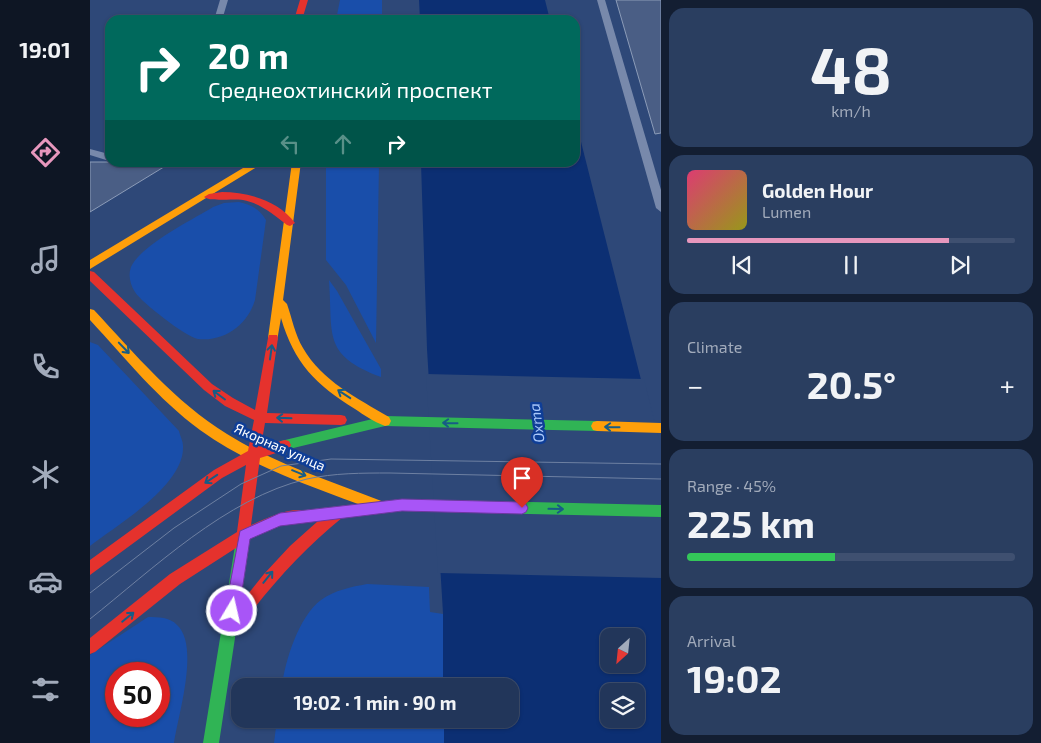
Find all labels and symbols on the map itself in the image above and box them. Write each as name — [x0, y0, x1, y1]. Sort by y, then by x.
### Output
one-way arrow — [118, 342, 130, 354]
one-way arrow — [266, 344, 276, 360]
one-way arrow — [213, 389, 226, 400]
one-way arrow — [338, 389, 352, 399]
water label: Охта — [525, 402, 547, 444]
one-way arrow — [276, 413, 292, 423]
one-way arrow — [442, 418, 458, 428]
street label: Якорная улица — [232, 419, 328, 474]
one-way arrow — [605, 422, 621, 432]
pin — [501, 457, 543, 508]
one-way arrow — [291, 469, 306, 478]
one-way arrow — [205, 474, 219, 484]
one-way arrow — [548, 504, 564, 514]
one-way arrow — [263, 571, 274, 584]
position arrow — [205, 584, 257, 636]
one-way arrow — [121, 611, 134, 622]
north arrow — [600, 628, 645, 672]
speed limit sign: 50 — [105, 662, 170, 727]

